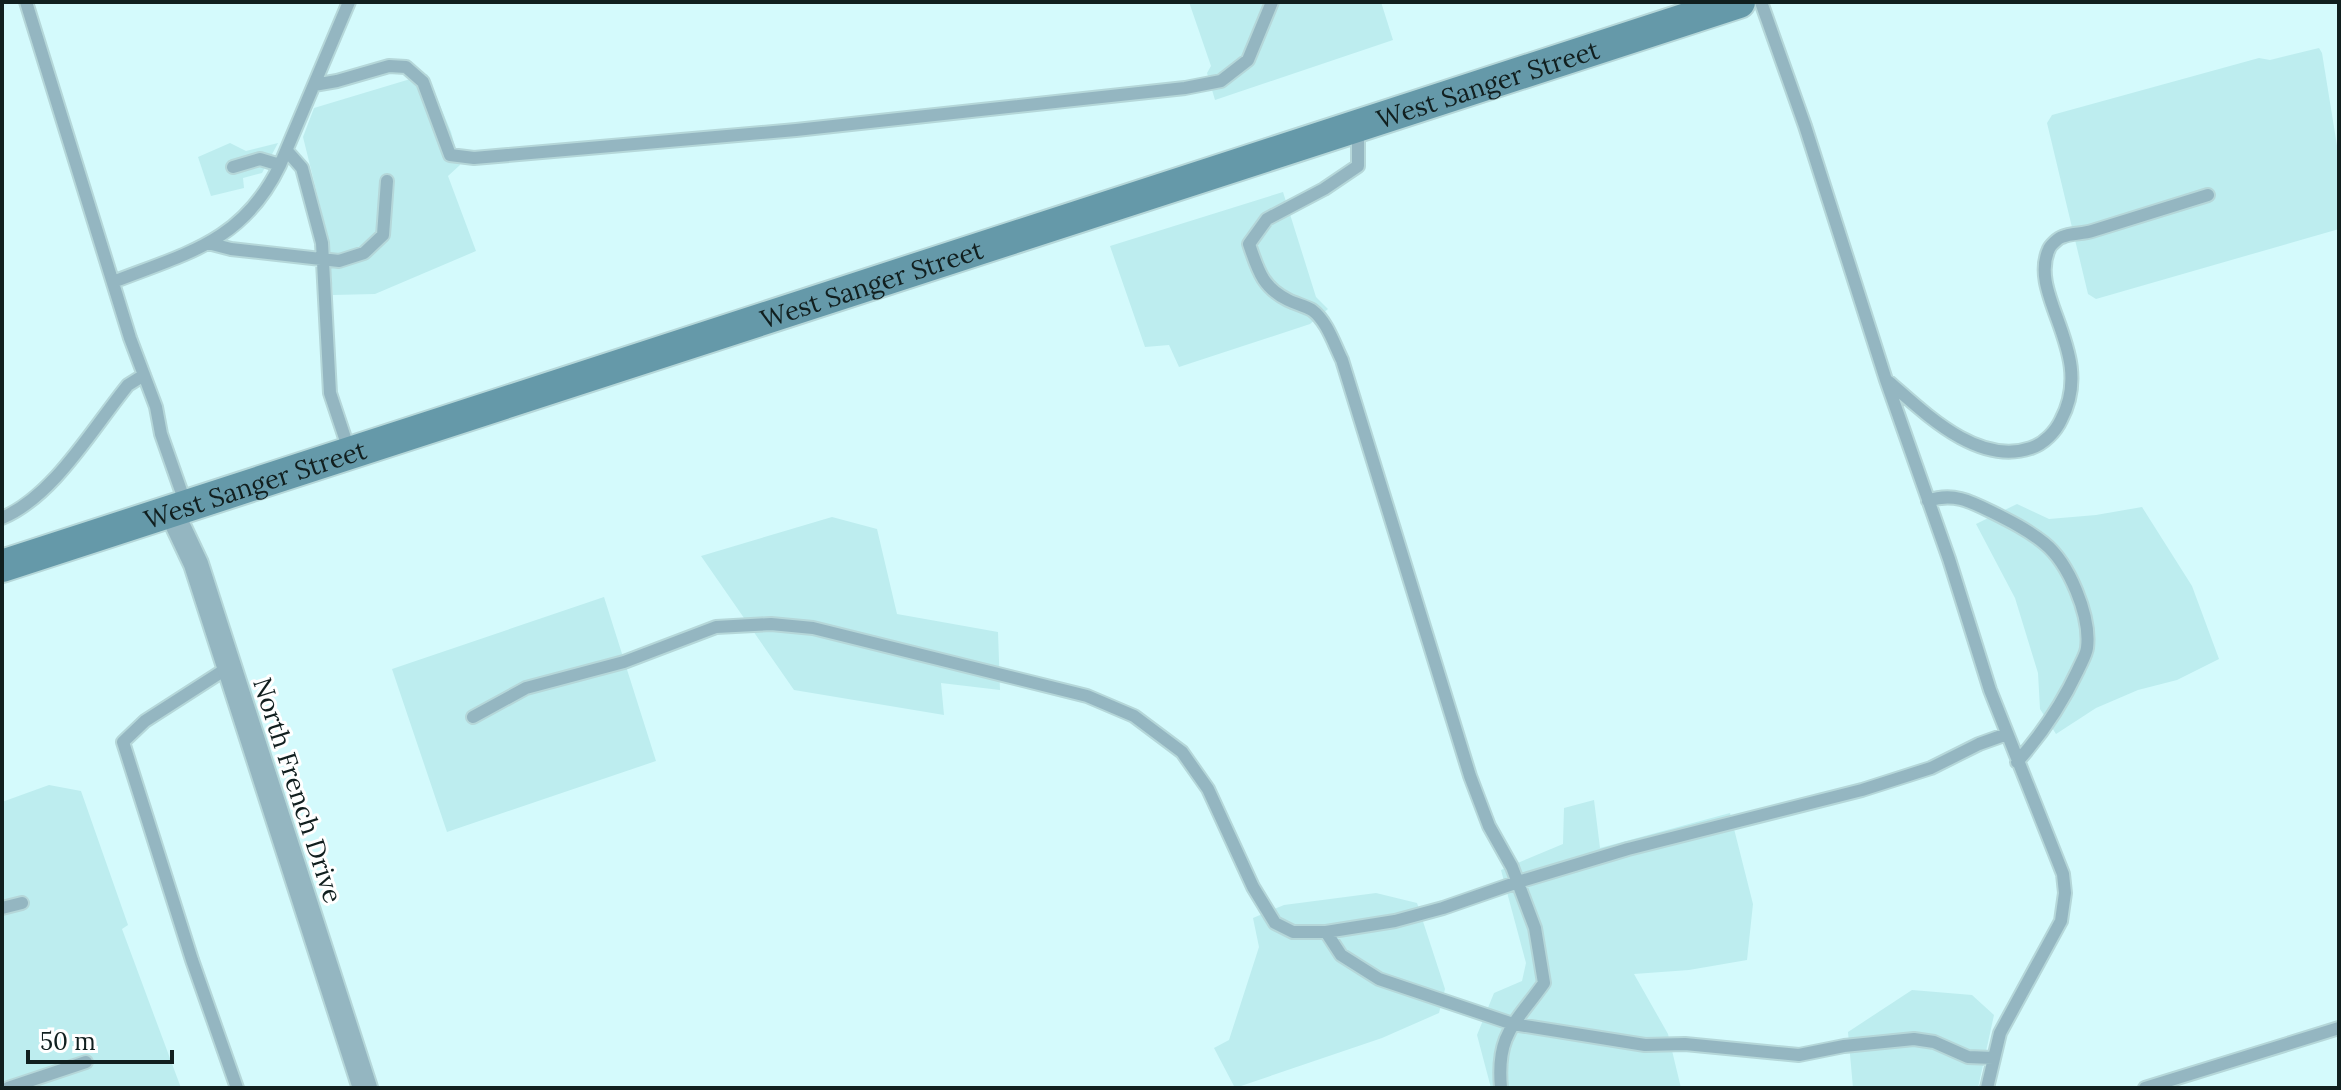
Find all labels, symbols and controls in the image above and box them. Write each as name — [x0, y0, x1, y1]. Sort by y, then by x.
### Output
street label: West Sanger Street — [1372, 32, 1603, 135]
street label: West Sanger Street — [756, 232, 987, 335]
street label: West Sanger Street — [140, 432, 370, 535]
street label: North French Drive — [246, 673, 350, 907]
scale bar — [28, 1014, 172, 1064]
text: 50 m — [40, 1026, 96, 1057]

